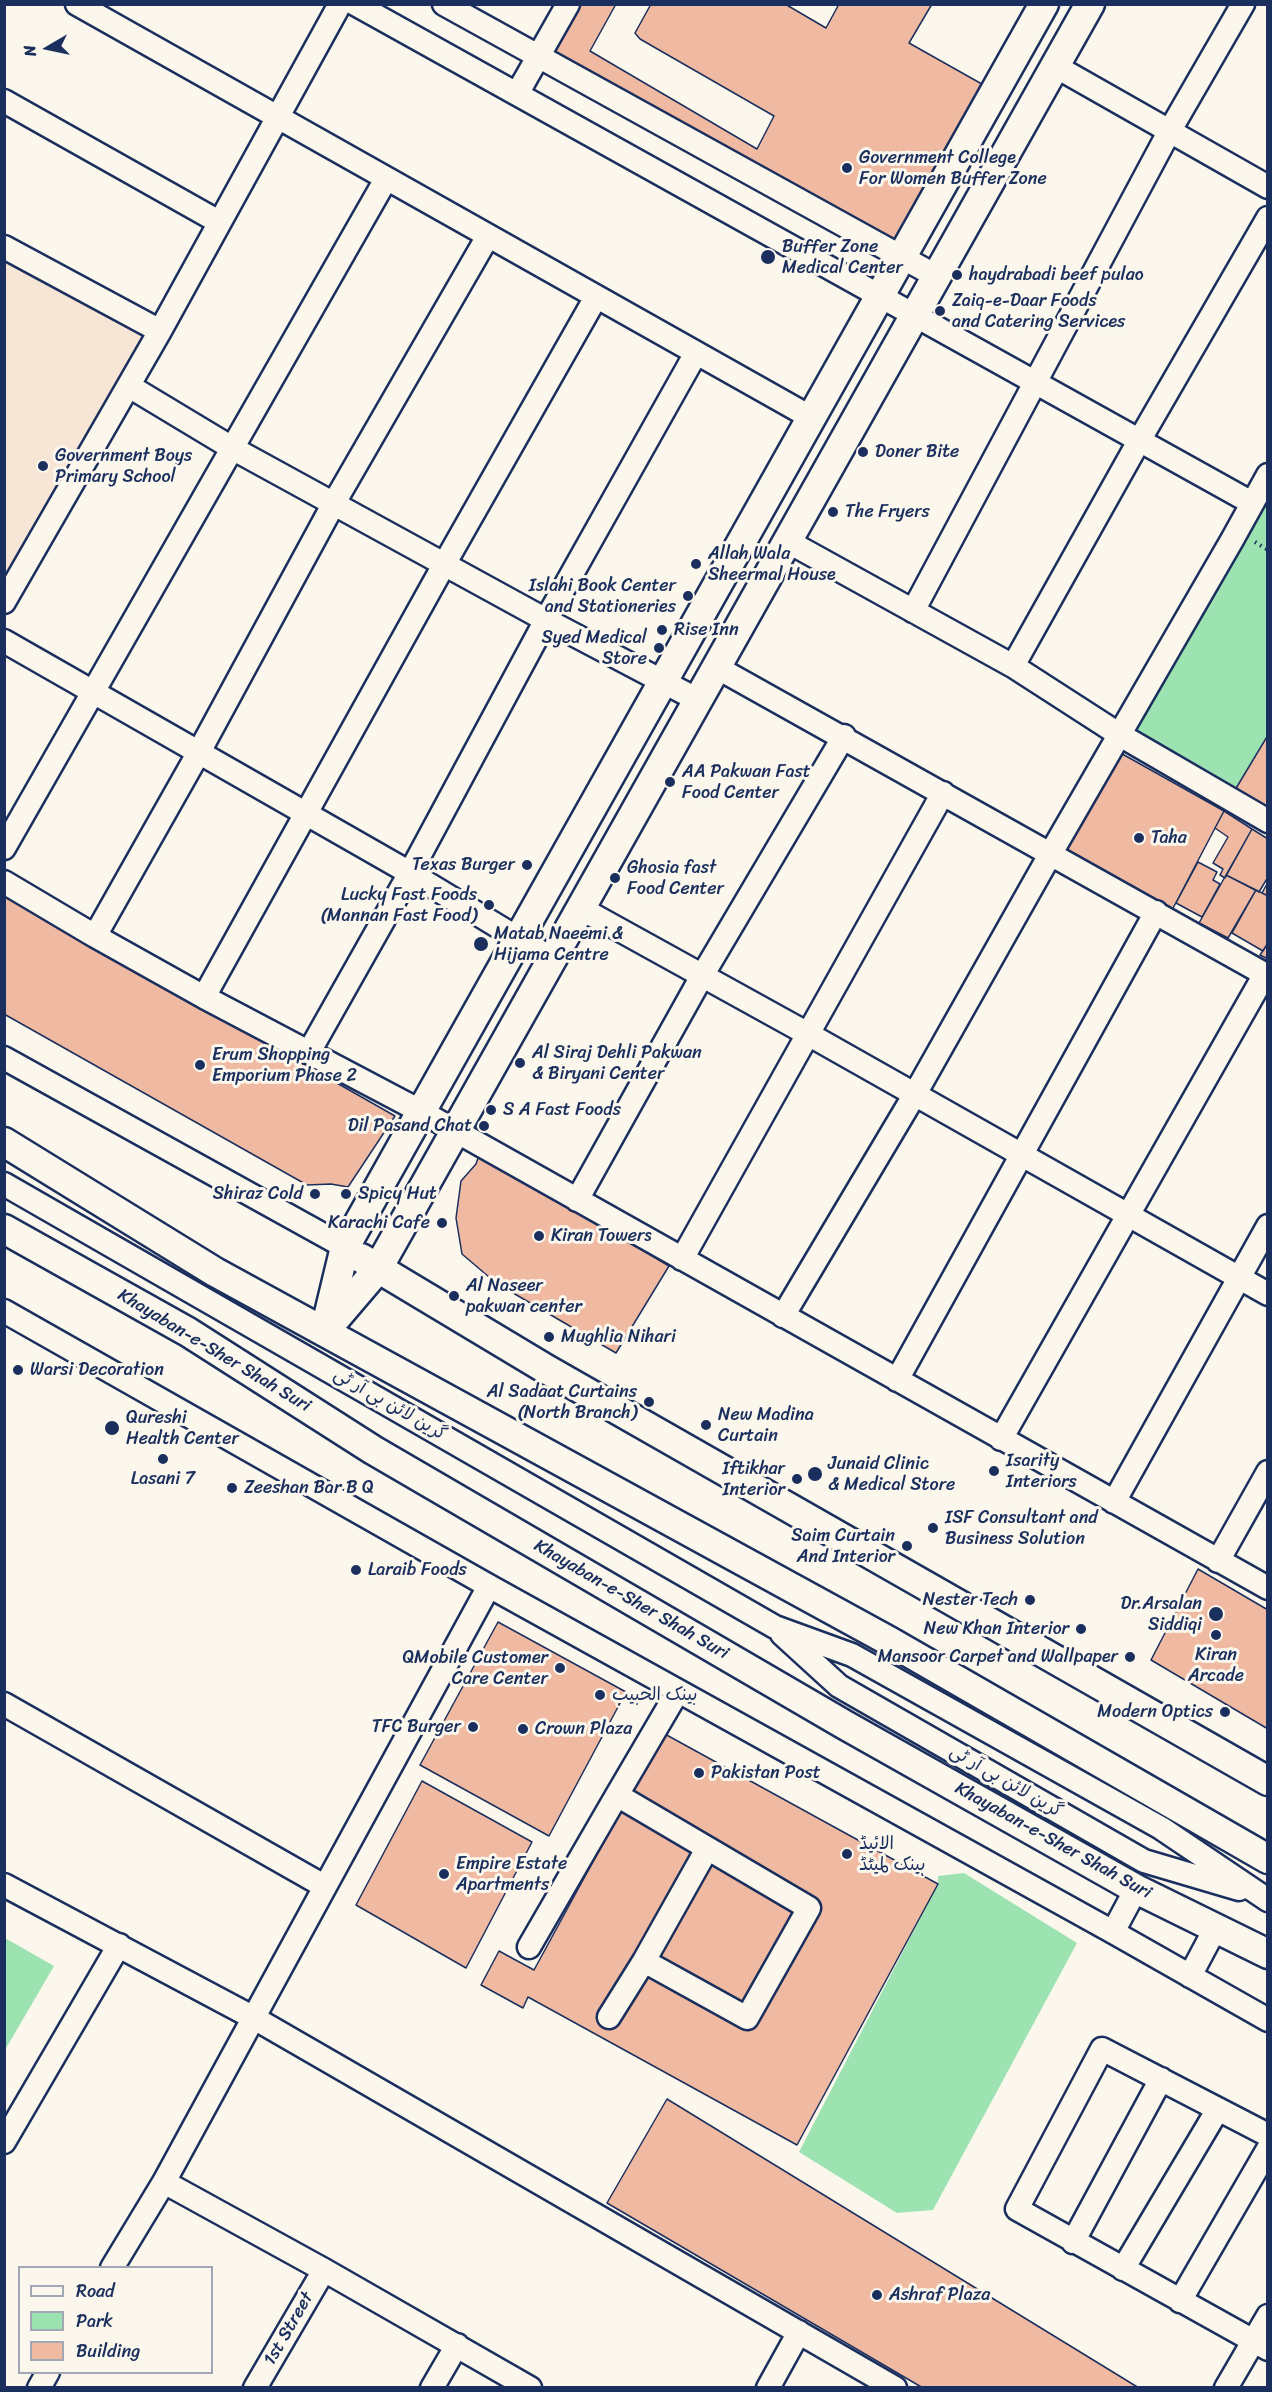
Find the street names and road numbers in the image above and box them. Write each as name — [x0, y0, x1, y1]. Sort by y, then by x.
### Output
street label: Khayaban-e-Sher Shah Suri — [114, 1285, 314, 1417]
street label: گرین لائن بی آر ٹی — [330, 1364, 450, 1446]
street label: Khayaban-e-Sher Shah Suri — [530, 1535, 732, 1665]
street label: گرین لائن بی آر ٹی — [946, 1741, 1066, 1823]
street label: Khayaban-e-Sher Shah Suri — [951, 1778, 1155, 1904]
street label: 1st Street — [259, 2289, 319, 2369]

